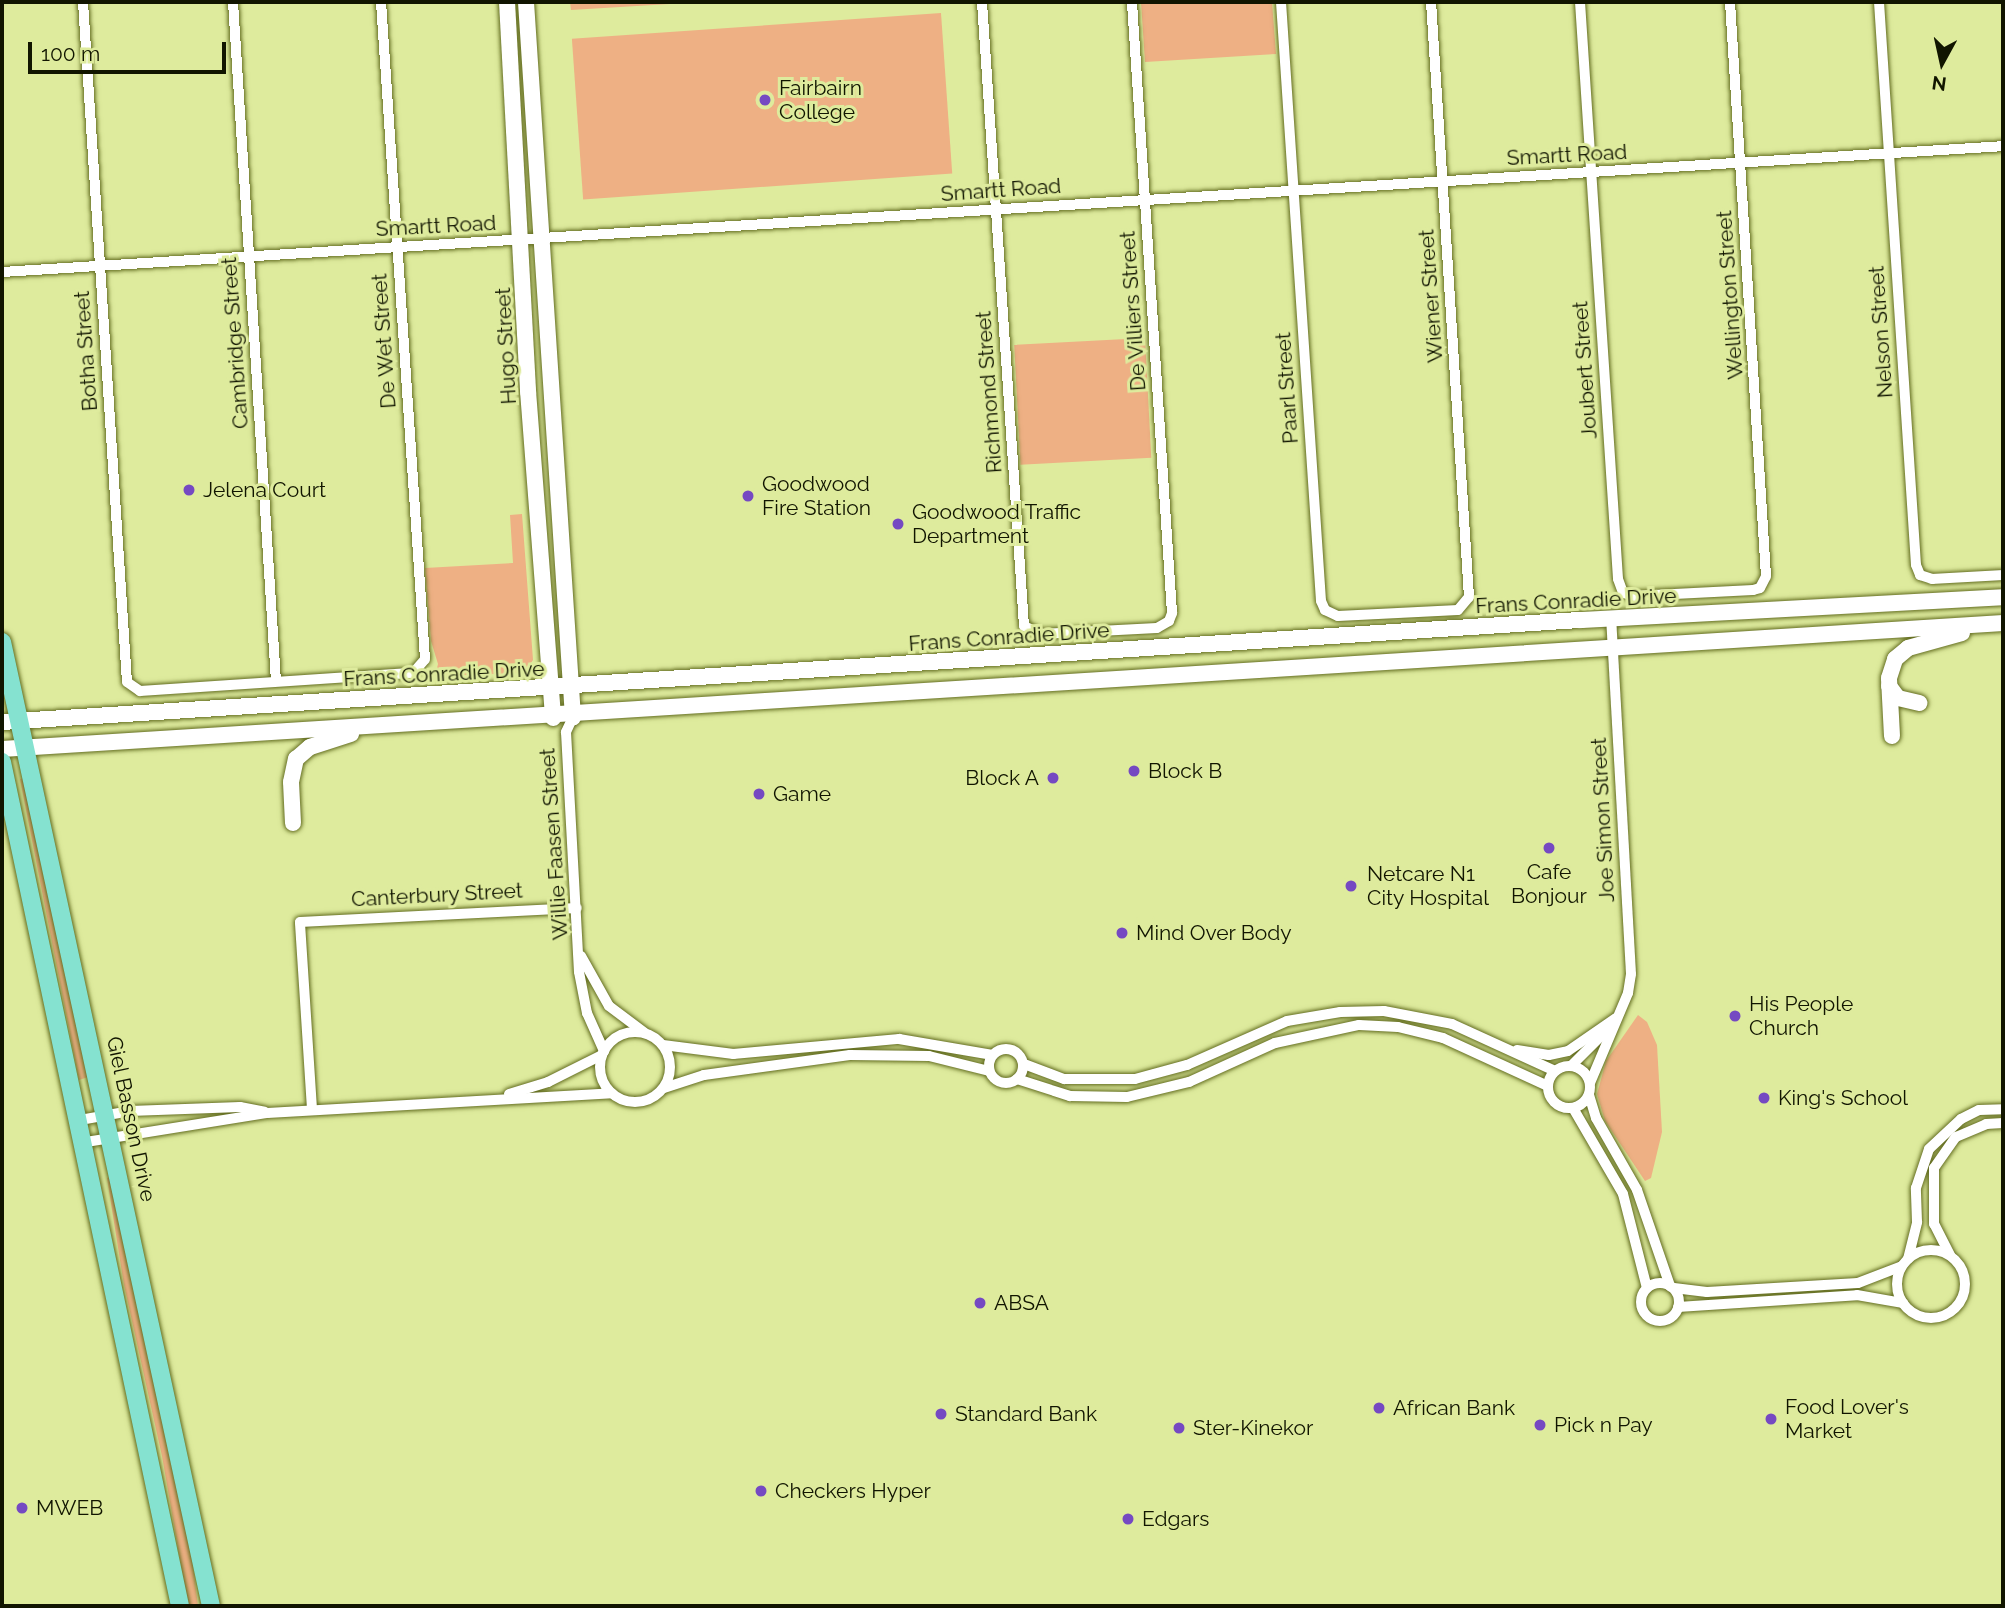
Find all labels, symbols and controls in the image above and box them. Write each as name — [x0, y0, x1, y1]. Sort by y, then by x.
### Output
scale bar — [32, 28, 229, 72]
north arrow — [1907, 28, 1977, 98]
text: 100 m — [41, 41, 100, 66]
text: N — [1930, 72, 1948, 96]
place label: Fairbairn College — [779, 75, 862, 125]
marker: Fairbairn College — [757, 92, 773, 108]
street label: Smartt Road — [1506, 139, 1628, 171]
street label: Smartt Road — [940, 173, 1062, 207]
street label: Smartt Road — [375, 210, 497, 242]
street label: Wellington Street — [1712, 210, 1748, 380]
street label: Wiener Street — [1414, 228, 1448, 364]
street label: De Villiers Street — [1115, 230, 1151, 392]
street label: Cambridge Street — [216, 256, 254, 430]
street label: Nelson Street — [1864, 265, 1898, 399]
street label: De Wet Street — [367, 272, 401, 410]
street label: Hugo Street — [490, 287, 522, 405]
street label: Botha Street — [69, 290, 103, 412]
street label: Joubert Street — [1568, 300, 1602, 440]
street label: Richmond Street — [971, 310, 1007, 474]
street label: Paarl Street — [1271, 331, 1303, 445]
place label: Goodwood Fire Station — [762, 471, 871, 521]
place label: Jelena Court — [203, 477, 326, 503]
marker: Jelena Court — [181, 482, 197, 498]
marker: Goodwood Fire Station — [740, 488, 756, 504]
place label: Goodwood Traffic Department — [912, 499, 1082, 549]
marker: Goodwood Traffic Department — [890, 516, 906, 532]
street label: Frans Conradie Drive — [1475, 583, 1677, 619]
street label: Frans Conradie Drive — [908, 617, 1110, 657]
street label: Frans Conradie Drive — [343, 656, 545, 692]
street label: Joe Simon Street — [1586, 737, 1620, 903]
street label: Willie Faasen Street — [535, 747, 573, 941]
place label: Block B — [1148, 758, 1222, 784]
marker: Block B — [1126, 763, 1142, 779]
place label: Block A — [965, 765, 1039, 791]
marker: Block A — [1045, 770, 1061, 786]
place label: Game — [773, 781, 831, 807]
marker: Game — [751, 786, 767, 802]
marker: Cafe Bonjour — [1541, 840, 1557, 856]
place label: Cafe Bonjour — [1511, 859, 1587, 909]
place label: Netcare N1 City Hospital — [1367, 861, 1489, 911]
marker: Netcare N1 City Hospital — [1341, 876, 1361, 896]
street label: Canterbury Street — [350, 878, 524, 912]
place label: Mind Over Body — [1136, 920, 1292, 946]
marker: Mind Over Body — [1114, 925, 1130, 941]
place label: His People Church — [1749, 991, 1853, 1041]
marker: His People Church — [1727, 1008, 1743, 1024]
street label: Giel Basson Drive — [101, 1034, 161, 1204]
place label: King's School — [1778, 1085, 1908, 1111]
marker: King's School — [1756, 1090, 1772, 1106]
place label: ABSA — [994, 1290, 1049, 1316]
marker: ABSA — [972, 1295, 988, 1311]
place label: Food Lover's Market — [1785, 1394, 1909, 1444]
place label: African Bank — [1393, 1395, 1515, 1421]
marker: African Bank — [1371, 1400, 1387, 1416]
place label: Standard Bank — [955, 1401, 1097, 1427]
marker: Standard Bank — [933, 1406, 949, 1422]
marker: Food Lover's Market — [1763, 1411, 1779, 1427]
place label: Pick n Pay — [1554, 1412, 1653, 1438]
place label: Ster-Kinekor — [1193, 1415, 1313, 1441]
marker: Pick n Pay — [1532, 1417, 1548, 1433]
marker: Ster-Kinekor — [1171, 1420, 1187, 1436]
place label: Checkers Hyper — [775, 1478, 931, 1504]
marker: Checkers Hyper — [753, 1483, 769, 1499]
place label: MWEB — [36, 1495, 103, 1521]
marker: MWEB — [14, 1500, 30, 1516]
place label: Edgars — [1142, 1506, 1209, 1532]
marker: Edgars — [1120, 1511, 1136, 1527]

